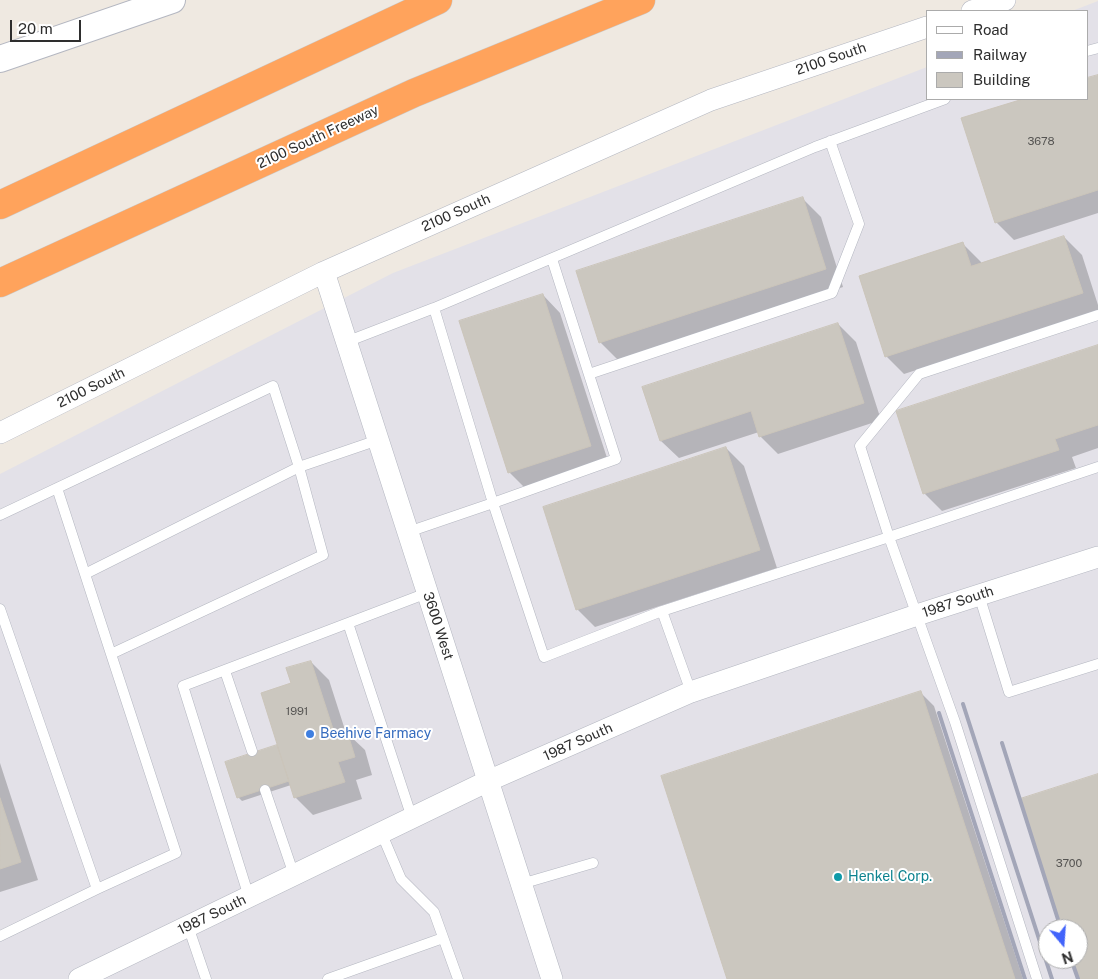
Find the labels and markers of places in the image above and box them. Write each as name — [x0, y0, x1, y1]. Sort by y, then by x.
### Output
place label: Beehive Farmacy — [320, 726, 431, 742]
marker: Beehive Farmacy — [304, 728, 316, 740]
place label: Henkel Corp. — [848, 869, 932, 885]
marker: Henkel Corp. — [832, 871, 844, 883]

